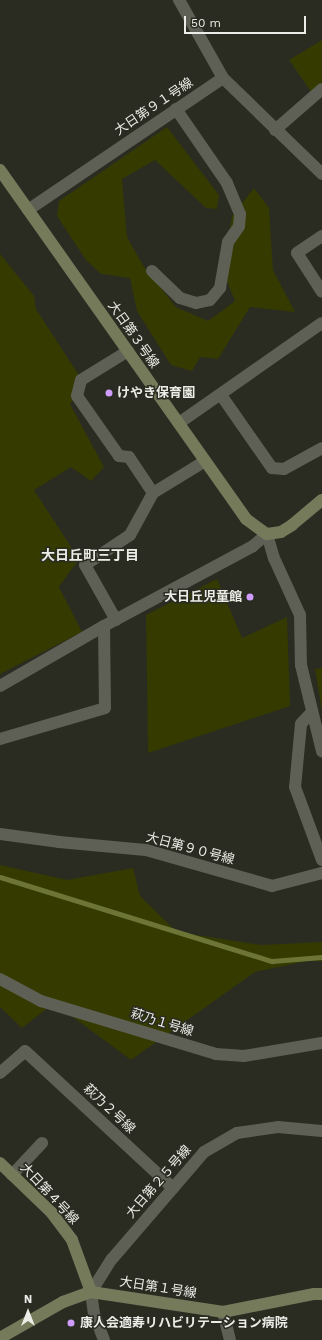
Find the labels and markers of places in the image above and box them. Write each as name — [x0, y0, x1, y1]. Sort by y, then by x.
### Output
place label: けやき保育園 — [117, 385, 195, 401]
marker: けやき保育園 — [104, 388, 114, 398]
place label: 大日丘児童館 — [164, 589, 242, 605]
marker: 大日丘児童館 — [245, 592, 255, 602]
place label: 康人会適寿リハビリテーション病院 — [80, 1315, 288, 1331]
marker: 康人会適寿リハビリテーション病院 — [65, 1317, 77, 1329]

